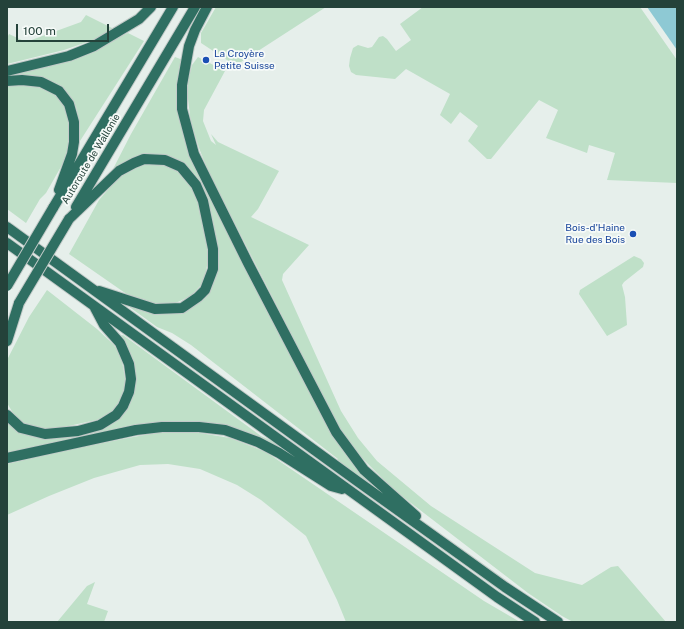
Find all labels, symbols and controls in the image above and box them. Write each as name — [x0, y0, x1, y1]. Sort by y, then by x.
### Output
scale bar — [18, 16, 111, 42]
text: 100 m — [23, 24, 56, 38]
place label: La Croyère Petite Suisse — [214, 48, 275, 72]
marker: La Croyère Petite Suisse — [201, 55, 211, 65]
street label: Autoroute de Wallonie — [59, 112, 123, 206]
place label: Bois-d'Haine Rue des Bois — [565, 222, 625, 246]
marker: Bois-d'Haine Rue des Bois — [628, 229, 638, 239]

